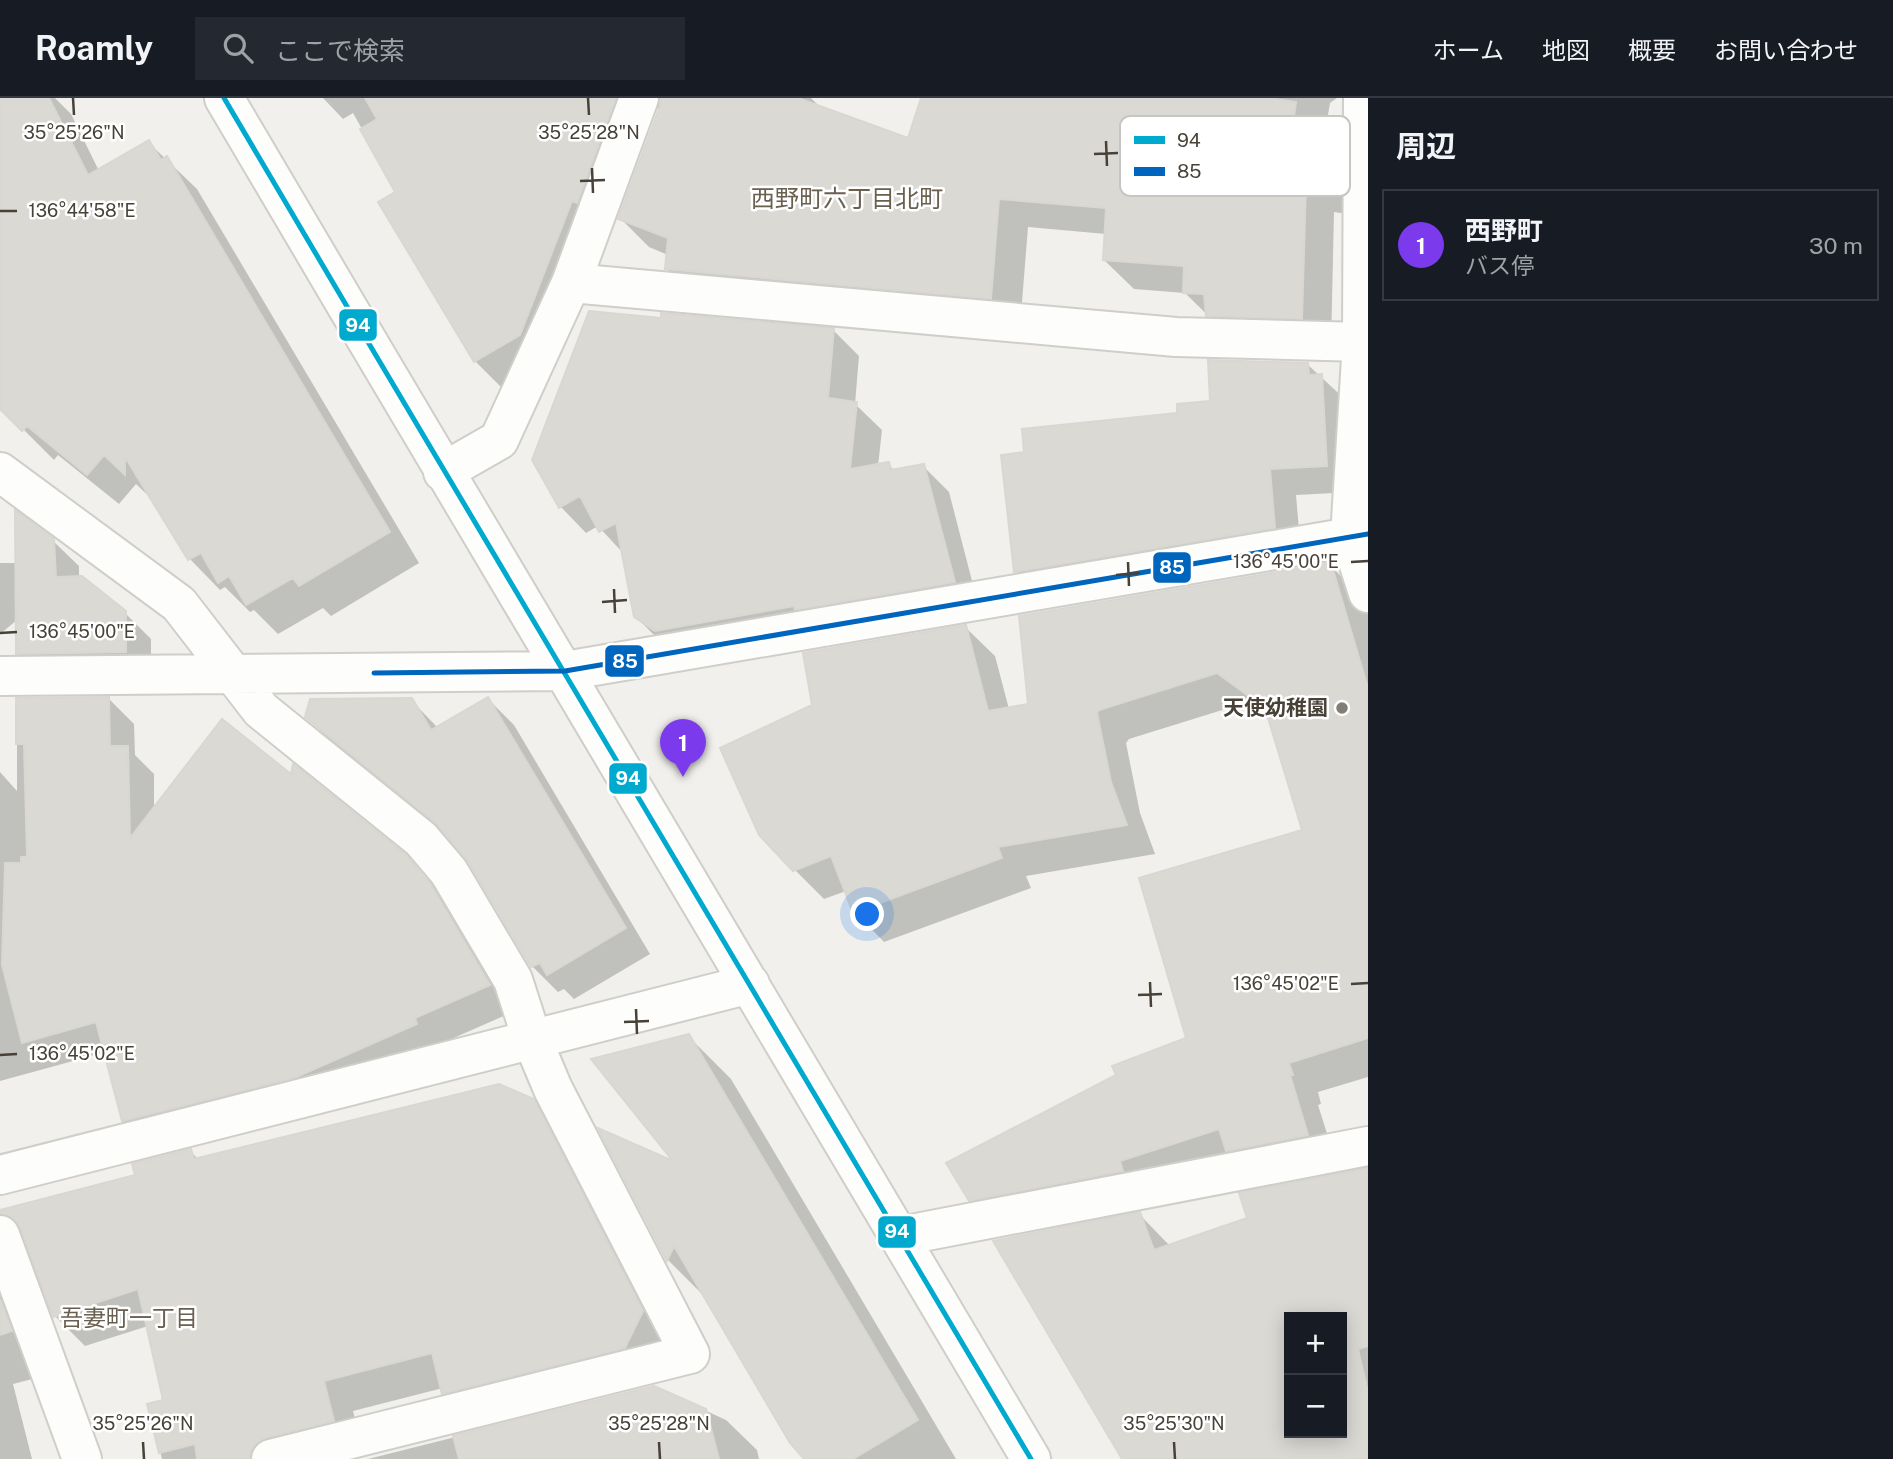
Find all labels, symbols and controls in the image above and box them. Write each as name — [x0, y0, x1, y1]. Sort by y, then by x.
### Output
search box — [195, 17, 685, 80]
text: Roamly — [35, 29, 153, 67]
icon: search — [219, 29, 257, 67]
text: ここで検索 — [275, 35, 405, 66]
text: ホーム — [1433, 36, 1504, 64]
text: 地図 — [1542, 36, 1590, 64]
text: 概要 — [1628, 36, 1676, 64]
text: お問い合わせ — [1714, 36, 1858, 64]
legend — [1120, 116, 1350, 196]
text: 35°25'26"N — [23, 122, 125, 143]
text: 35°25'28"N — [538, 122, 640, 143]
text: 周辺 — [1396, 128, 1456, 164]
text: 94 — [1177, 129, 1201, 151]
text: 85 — [1177, 160, 1201, 182]
district label: 西野町六丁目北町 — [751, 184, 943, 212]
text: 136°44'58"E — [28, 200, 136, 221]
text: 西野町 — [1465, 215, 1543, 246]
text: 1 — [1416, 232, 1426, 259]
text: 30 m — [1809, 232, 1863, 259]
text: バス停 — [1465, 252, 1534, 279]
line badge: 94 — [338, 308, 378, 342]
text: 94 — [346, 314, 370, 336]
line badge: 85 — [1152, 551, 1192, 584]
text: 136°45'00"E — [1233, 551, 1339, 572]
text: 85 — [1159, 556, 1185, 578]
text: 136°45'00"E — [29, 621, 135, 642]
line badge: 85 — [604, 644, 645, 678]
text: 85 — [612, 650, 638, 672]
place label: 天使幼稚園 — [1223, 695, 1328, 720]
marker: 天使幼稚園 — [1334, 700, 1350, 716]
pin: 1 — [660, 719, 706, 777]
line badge: 94 — [608, 762, 648, 795]
text: 94 — [616, 767, 640, 789]
your location — [850, 897, 884, 931]
text: 136°45'02"E — [1233, 973, 1339, 994]
text: 136°45'02"E — [29, 1043, 135, 1064]
line badge: 94 — [877, 1215, 917, 1249]
text: 94 — [885, 1220, 909, 1242]
district label: 吾妻町一丁目 — [60, 1304, 198, 1331]
map controls — [1284, 1312, 1347, 1438]
button: + — [1284, 1312, 1347, 1375]
button: − — [1284, 1375, 1347, 1438]
text: 35°25'26"N — [92, 1413, 194, 1434]
text: 35°25'28"N — [608, 1413, 710, 1434]
text: 35°25'30"N — [1123, 1413, 1225, 1434]

